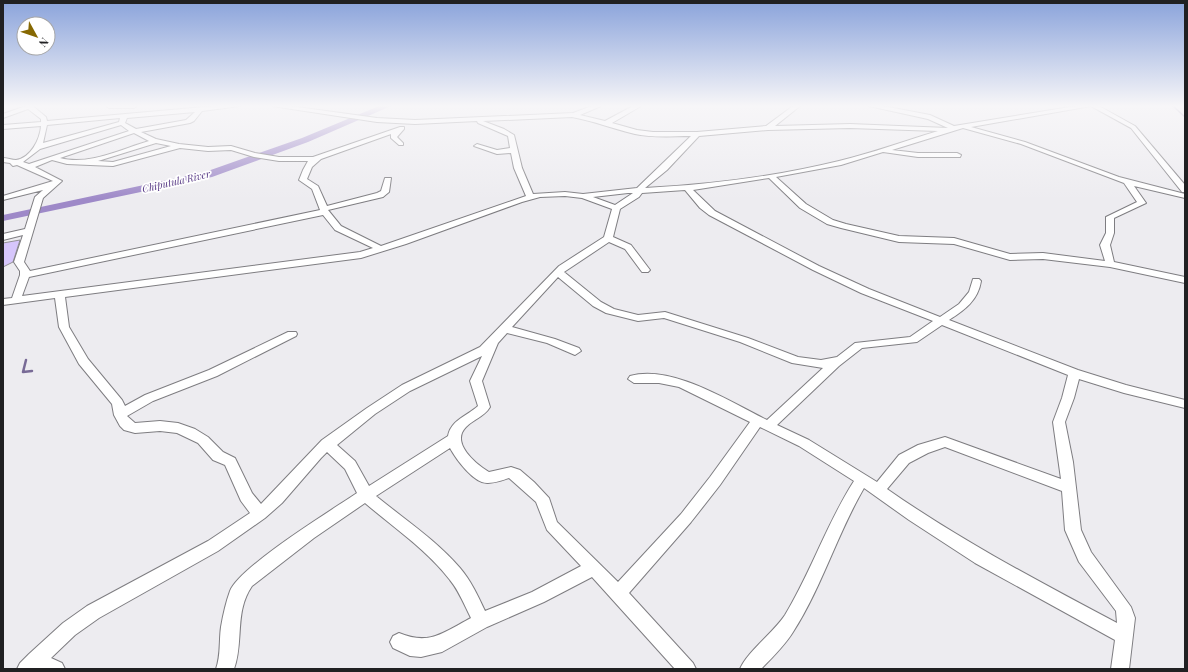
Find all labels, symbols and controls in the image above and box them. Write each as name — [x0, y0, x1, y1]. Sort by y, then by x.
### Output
north arrow — [16, 16, 56, 56]
text: N — [36, 35, 52, 51]
water label: Chiputula River — [141, 166, 212, 196]

